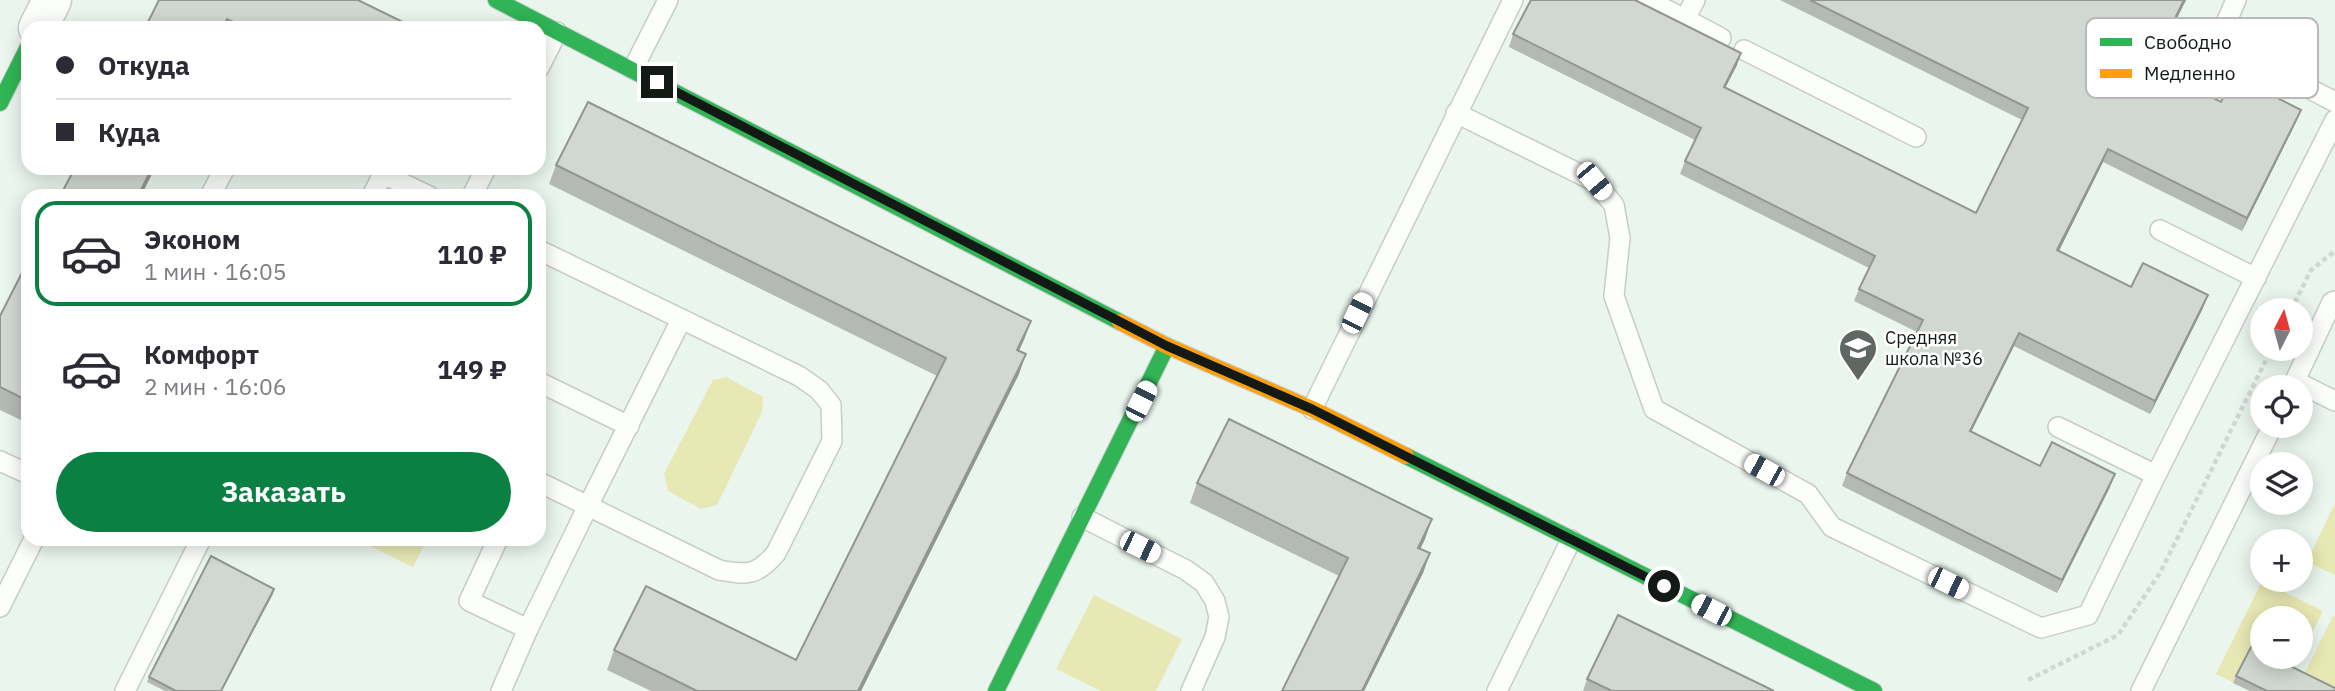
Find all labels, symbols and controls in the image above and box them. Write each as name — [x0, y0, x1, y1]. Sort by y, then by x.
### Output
legend — [2086, 18, 2318, 98]
text: Свободно — [2144, 30, 2232, 54]
text: Откуда — [98, 48, 190, 82]
text: Медленно — [2144, 61, 2235, 85]
route end — [641, 66, 673, 98]
text: Куда — [98, 115, 160, 149]
car — [1573, 158, 1616, 204]
icon: car — [60, 222, 123, 285]
text: Эконом — [144, 222, 241, 256]
text: 110 ₽ — [437, 237, 507, 271]
text: 1 мин · 16:05 — [144, 256, 287, 286]
car — [1339, 290, 1376, 336]
north arrow — [2250, 298, 2314, 360]
map controls — [2250, 298, 2313, 669]
place label: Средняя школа №36 — [1885, 326, 1983, 370]
school or university icon: Средняя школа №36 — [1837, 327, 1879, 382]
icon: car — [60, 337, 123, 400]
text: Комфорт — [144, 337, 259, 371]
text: 149 ₽ — [437, 352, 507, 386]
text: 2 мин · 16:06 — [144, 371, 287, 401]
button: locate — [2250, 375, 2313, 438]
car — [1123, 378, 1160, 424]
car — [1741, 451, 1788, 489]
button: Заказать — [56, 452, 511, 532]
button: layers — [2250, 452, 2313, 515]
car — [1117, 528, 1164, 566]
button: + — [2250, 529, 2313, 592]
car — [1925, 564, 1972, 602]
route start — [1648, 570, 1680, 602]
car — [1688, 591, 1735, 629]
button: − — [2250, 606, 2313, 669]

